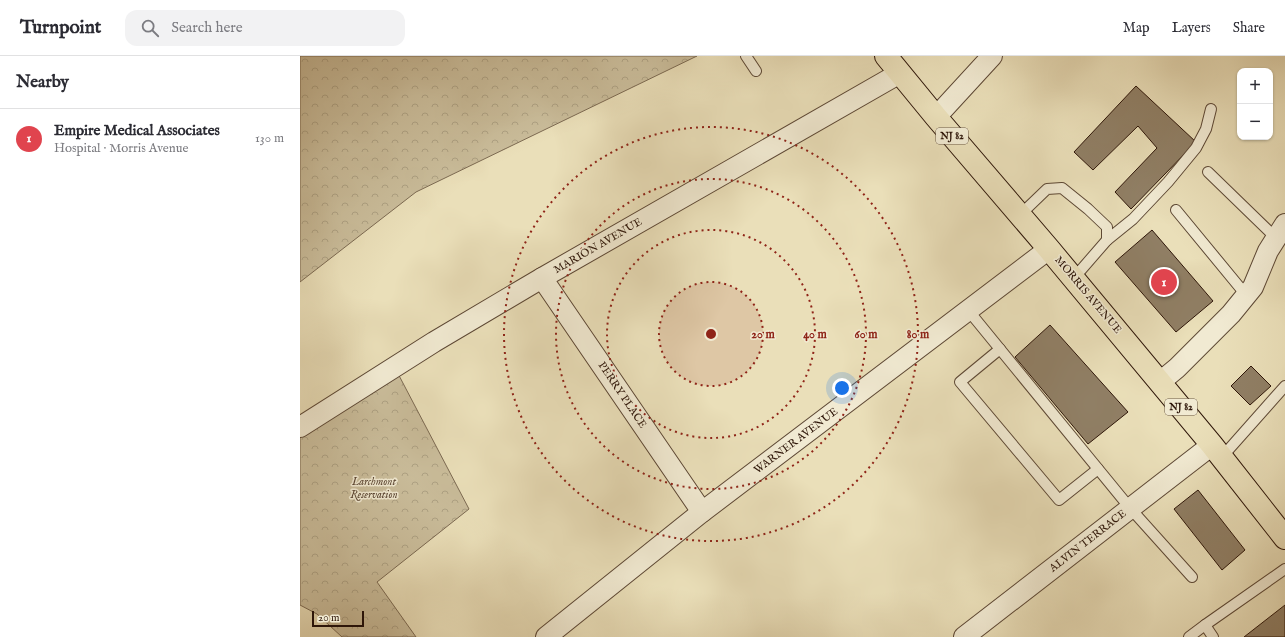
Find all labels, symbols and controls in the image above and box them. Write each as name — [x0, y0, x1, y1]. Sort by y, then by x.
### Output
search box — [125, 10, 405, 46]
text: Turnpoint — [20, 16, 101, 40]
icon: search — [139, 17, 161, 39]
text: Search here — [171, 18, 243, 37]
text: Map — [1123, 19, 1150, 37]
text: Layers — [1172, 19, 1211, 37]
text: Share — [1233, 19, 1265, 37]
map controls — [1237, 68, 1273, 140]
button: + — [1237, 68, 1273, 104]
text: Nearby — [16, 72, 69, 93]
button: − — [1237, 104, 1273, 140]
text: Empire Medical Associates — [54, 121, 220, 140]
road number: NJ 82 — [936, 128, 968, 144]
text: 1 — [27, 130, 31, 147]
text: 130 m — [255, 130, 284, 147]
text: Hospital · Morris Avenue — [54, 140, 188, 157]
street label: MARION AVENUE — [551, 215, 645, 277]
street label: MORRIS AVENUE — [1052, 253, 1125, 337]
pin: 1 — [1151, 267, 1177, 297]
centre of rings — [704, 327, 718, 341]
text: 20 m — [751, 327, 775, 342]
text: 40 m — [803, 327, 828, 342]
text: 60 m — [855, 327, 878, 342]
text: 80 m — [907, 327, 930, 342]
street label: PERRY PLACE — [595, 359, 650, 431]
your location — [832, 378, 852, 398]
road number: NJ 82 — [1165, 399, 1197, 415]
street label: WARNER AVENUE — [751, 405, 841, 477]
park label: Larchmont Reservation — [350, 475, 398, 502]
street label: ALVIN TERRACE — [1046, 506, 1130, 576]
scale bar — [312, 609, 364, 628]
text: 20 m — [318, 611, 339, 625]

